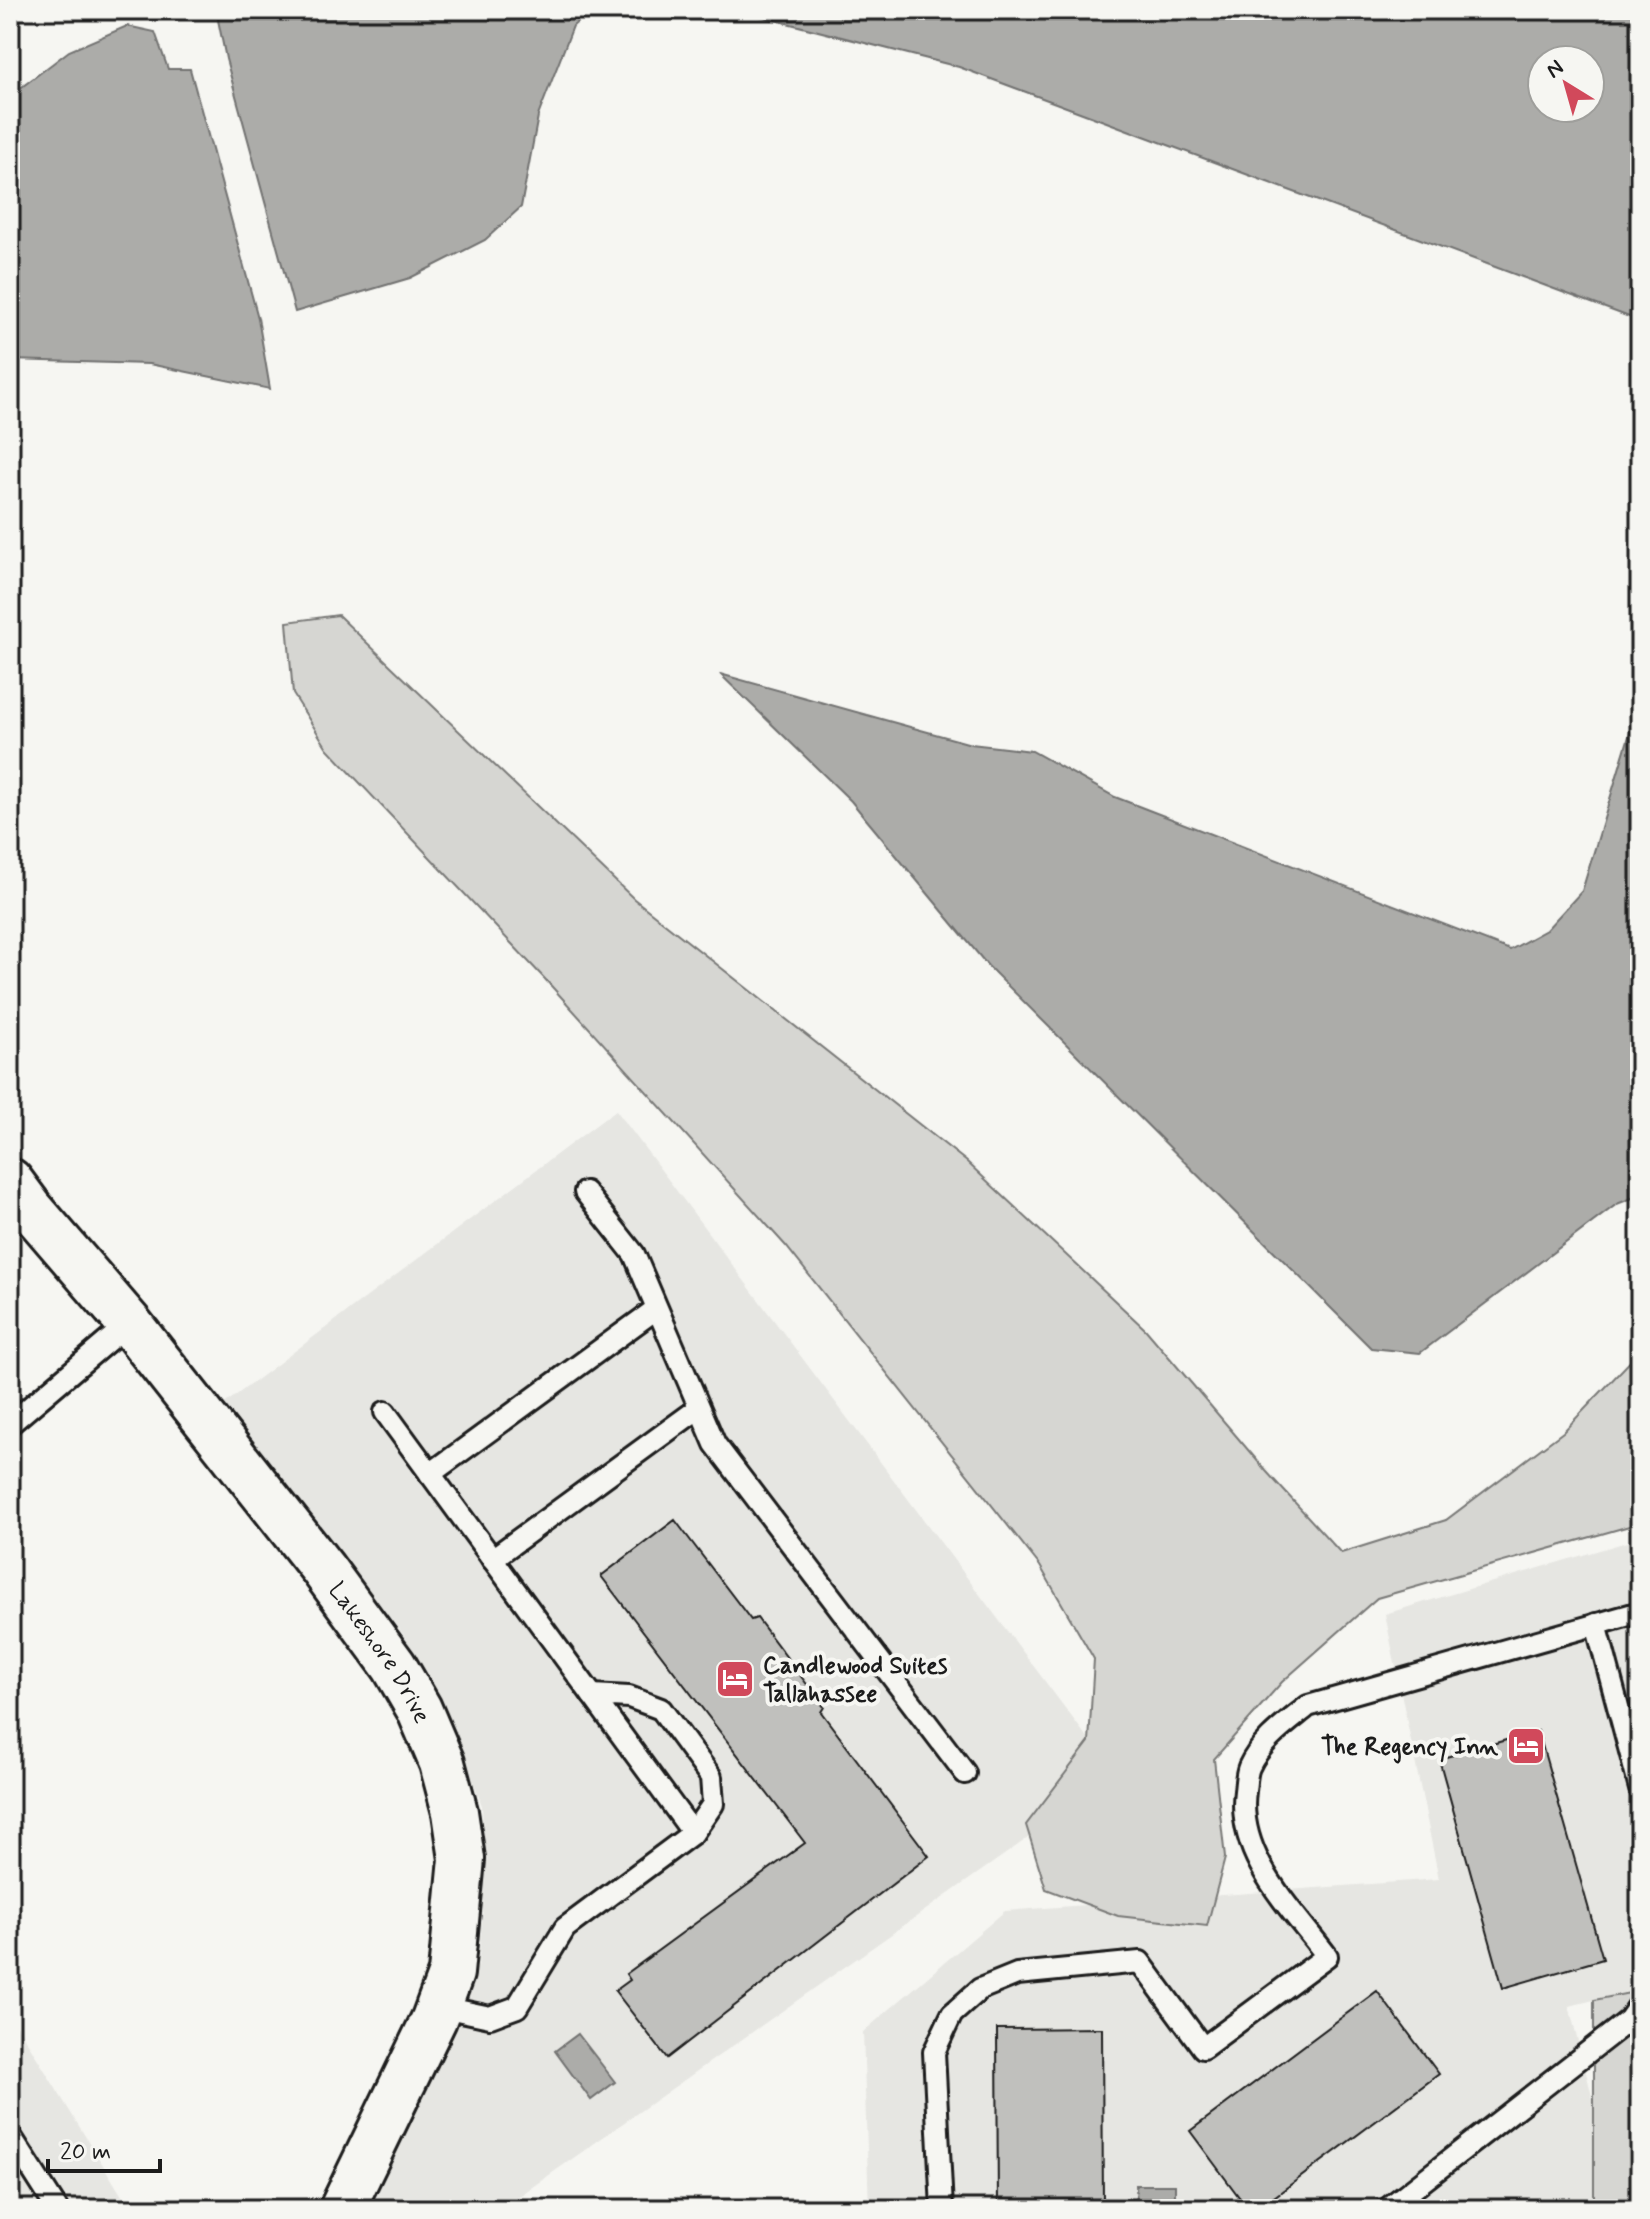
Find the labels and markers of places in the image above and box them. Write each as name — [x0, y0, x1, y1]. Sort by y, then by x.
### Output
place label: Candlewood Suites Tallahassee — [763, 1651, 948, 1710]
hotel icon: Candlewood Suites Tallahassee — [714, 1658, 756, 1700]
hotel icon: The Regency Inn — [1505, 1725, 1547, 1767]
place label: The Regency Inn — [1321, 1732, 1498, 1764]

